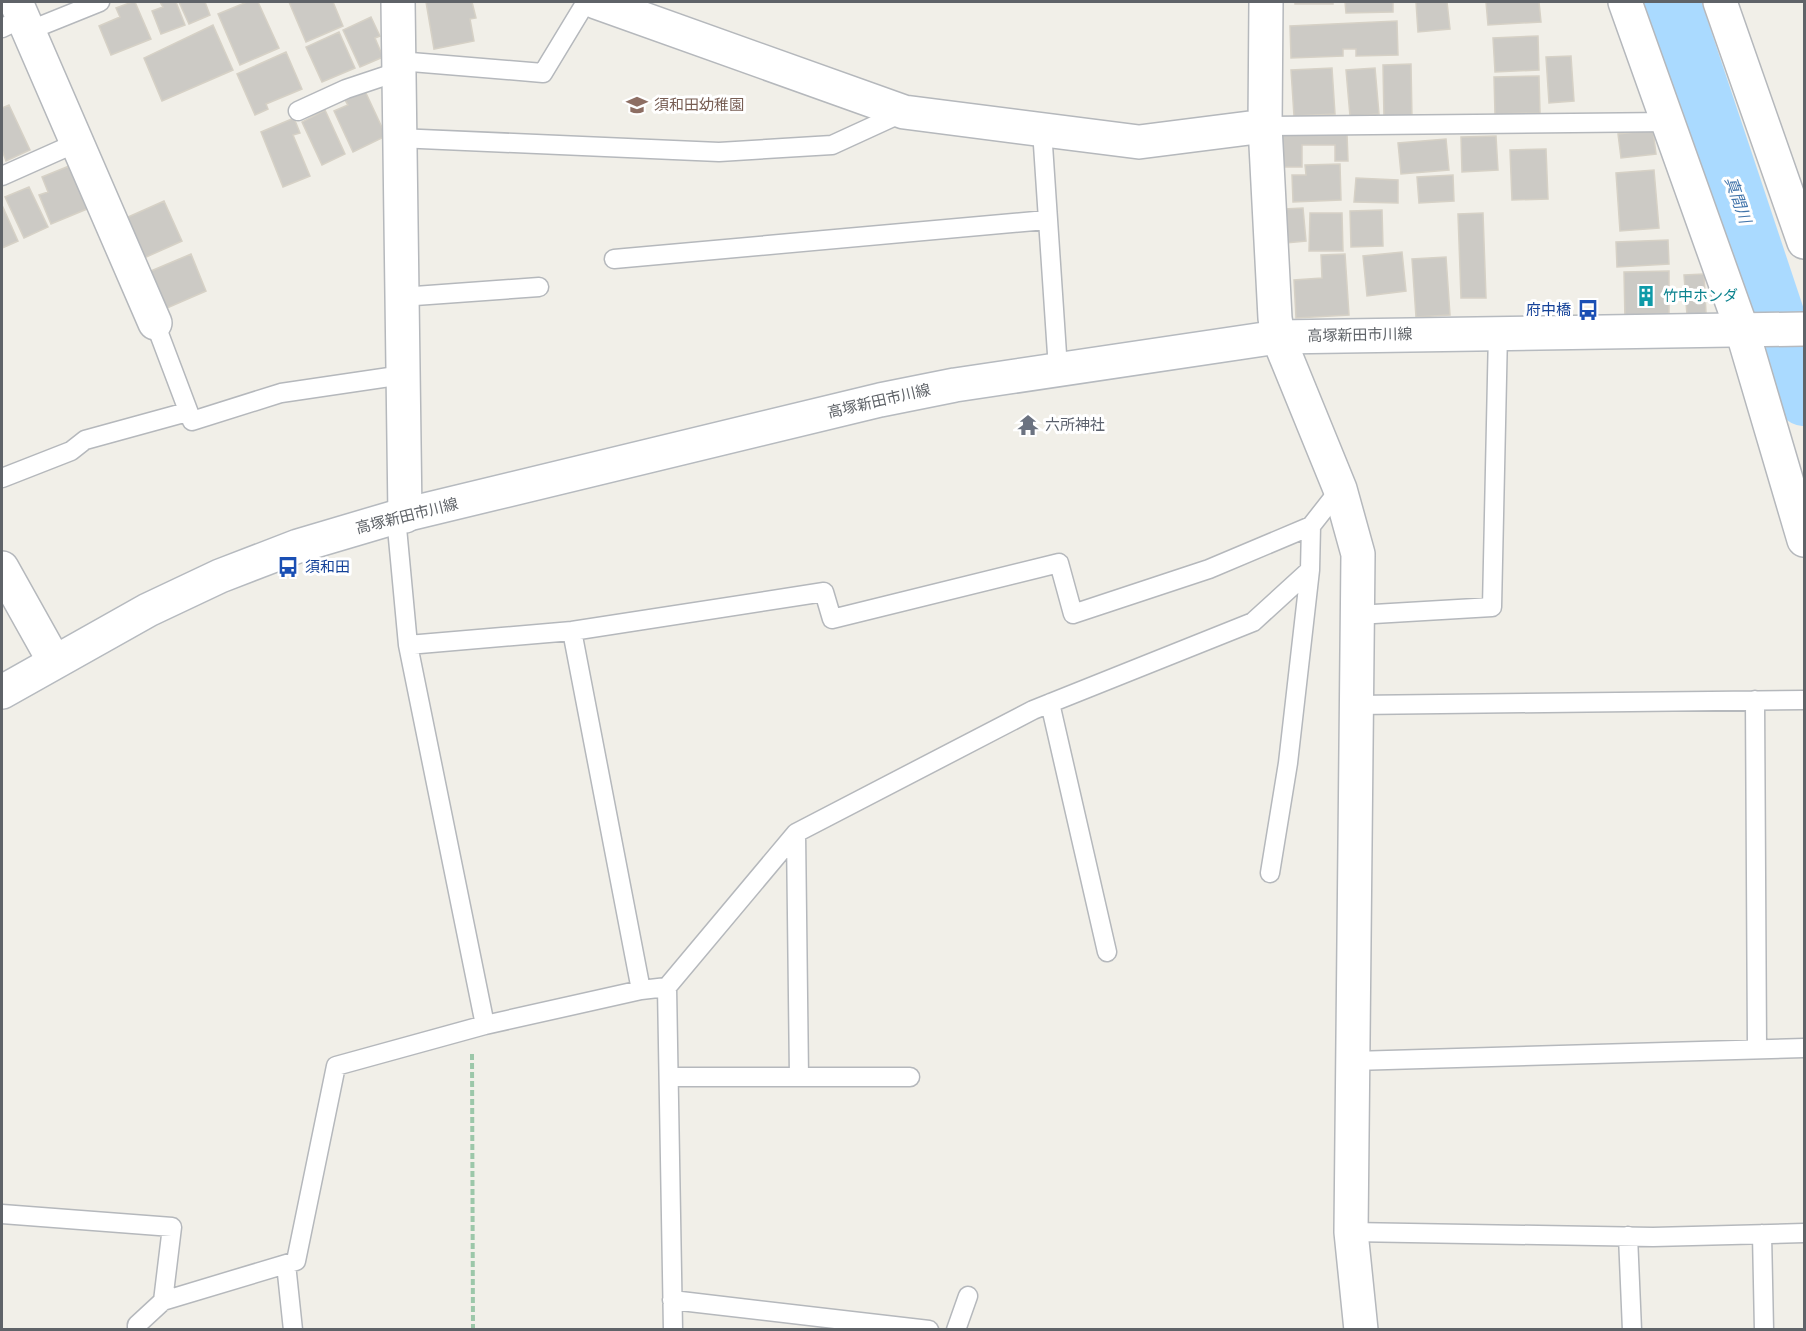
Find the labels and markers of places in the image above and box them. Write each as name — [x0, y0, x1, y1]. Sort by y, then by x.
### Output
school or university icon: 須和田幼稚園 — [625, 93, 649, 117]
place label: 須和田幼稚園 — [654, 96, 744, 114]
building icon: 竹中ホンダ — [1634, 284, 1658, 308]
place label: 竹中ホンダ — [1663, 287, 1738, 305]
bus stop icon: 府中橋 — [1576, 298, 1600, 322]
place label: 府中橋 — [1526, 301, 1571, 319]
temple icon: 六所神社 — [1016, 413, 1040, 437]
place label: 六所神社 — [1045, 416, 1105, 434]
bus stop icon: 須和田 — [276, 555, 300, 579]
place label: 須和田 — [305, 558, 350, 576]

